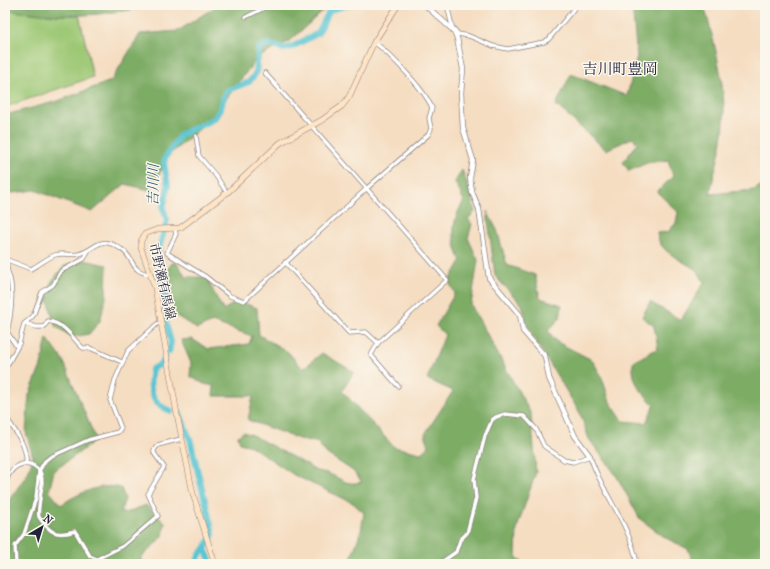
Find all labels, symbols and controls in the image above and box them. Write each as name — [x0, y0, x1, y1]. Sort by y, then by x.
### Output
district label: 吉川町豊岡 — [582, 60, 658, 78]
water label: 吉川川 — [145, 162, 162, 206]
street label: 市野瀬有馬線 — [146, 241, 179, 321]
north arrow — [22, 507, 62, 547]
text: N — [41, 512, 56, 528]

